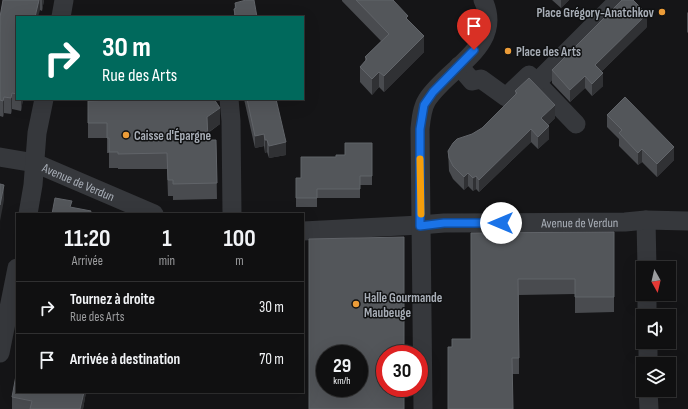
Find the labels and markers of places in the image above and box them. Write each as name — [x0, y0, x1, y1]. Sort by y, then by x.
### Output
place label: Place Grégory-Anatchkov — [536, 5, 655, 21]
marker: Place Grégory-Anatchkov — [657, 7, 667, 17]
pin — [457, 9, 491, 50]
place label: Place des Arts — [516, 44, 581, 60]
marker: Place des Arts — [503, 46, 513, 56]
place label: Caisse d'Épargne — [134, 128, 212, 144]
marker: Caisse d'Épargne — [121, 130, 131, 140]
place label: Halle Gourmande Maubeuge — [364, 290, 443, 321]
marker: Halle Gourmande Maubeuge — [351, 299, 361, 309]

